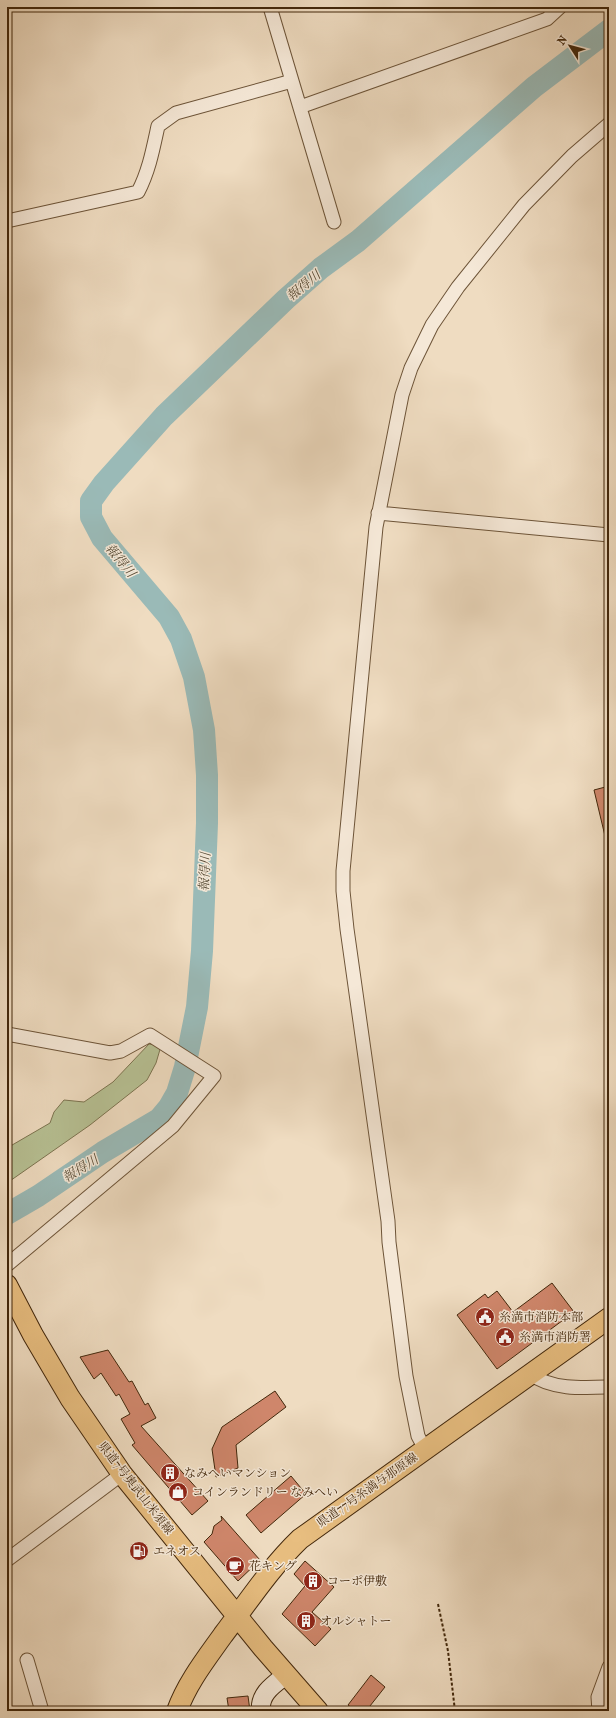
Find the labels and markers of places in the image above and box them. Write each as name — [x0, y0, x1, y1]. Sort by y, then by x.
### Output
public building icon: 糸満市消防本部 — [474, 1306, 496, 1328]
place label: 糸満市消防本部 — [499, 1310, 583, 1324]
public building icon: 糸満市消防署 — [494, 1326, 516, 1348]
place label: 糸満市消防署 — [519, 1330, 591, 1344]
building icon: なみへいマンション — [159, 1462, 181, 1484]
place label: なみへいマンション — [184, 1466, 291, 1480]
shop icon: コインランドリー なみへい — [167, 1481, 189, 1503]
place label: コインランドリー なみへい — [192, 1485, 338, 1499]
fuel station icon: エネオス — [128, 1540, 150, 1562]
place label: エネオス — [153, 1544, 201, 1558]
cafe icon: 花キング — [224, 1555, 246, 1577]
place label: 花キング — [249, 1559, 297, 1573]
building icon: コーポ伊敷 — [302, 1570, 324, 1592]
place label: コーポ伊敷 — [327, 1574, 387, 1588]
building icon: オルシャトー — [295, 1610, 317, 1632]
place label: オルシャトー — [320, 1614, 391, 1628]

